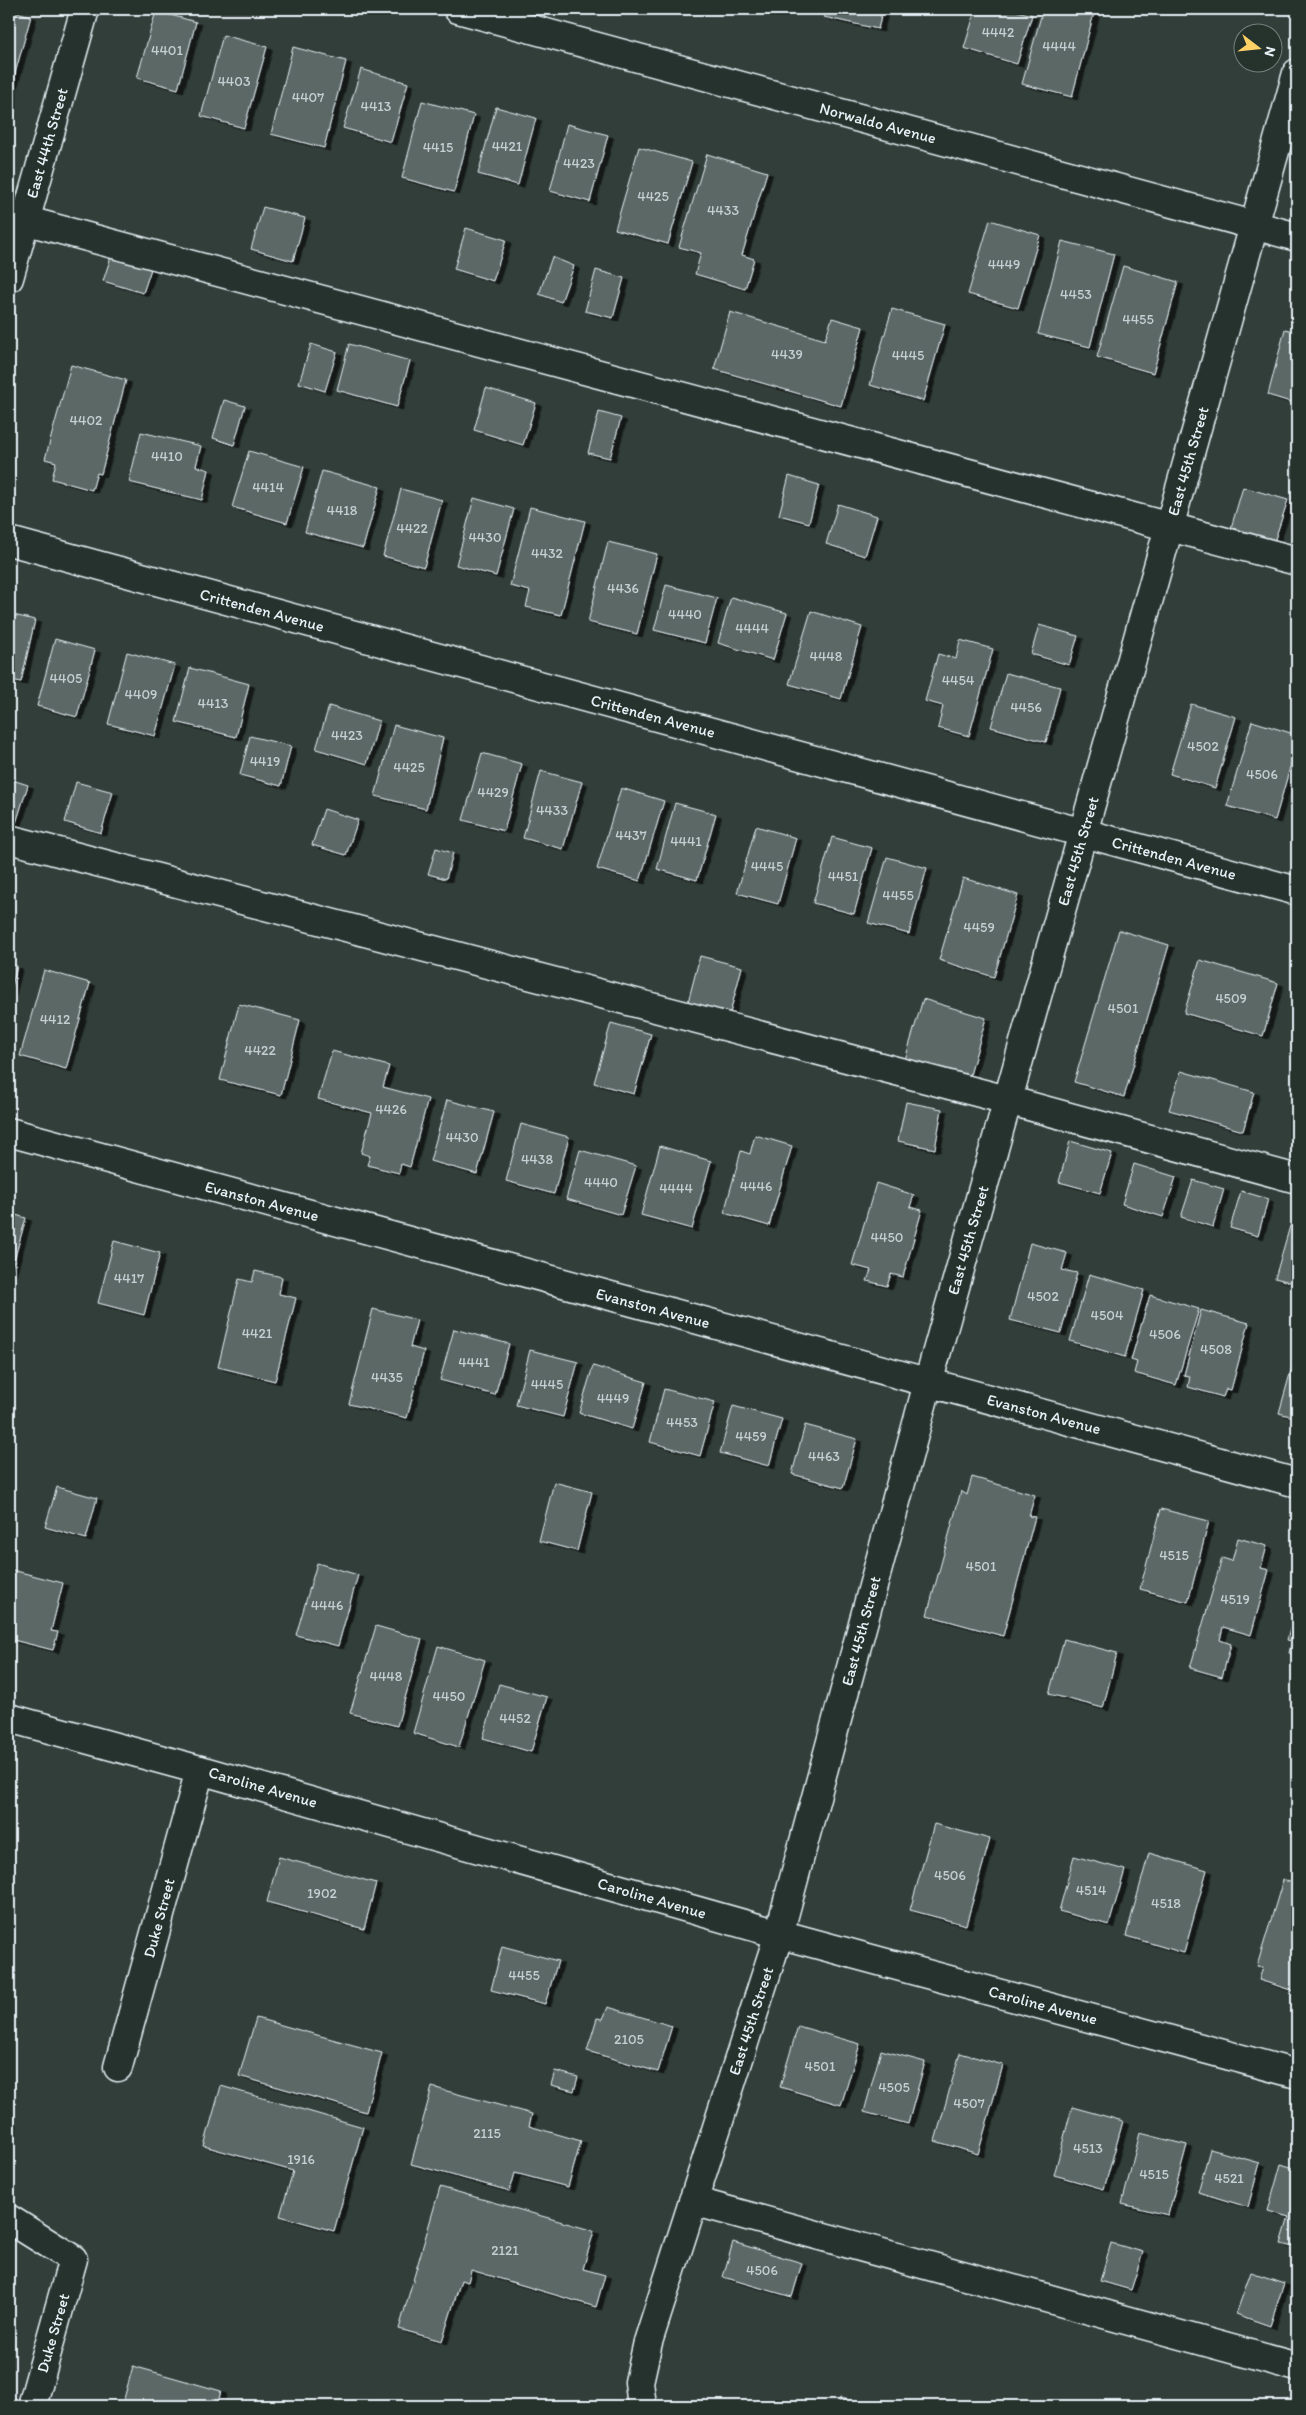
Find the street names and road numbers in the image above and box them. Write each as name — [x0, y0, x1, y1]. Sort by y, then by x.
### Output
street label: East 44th Street — [22, 86, 72, 200]
street label: Norwaldo Avenue — [818, 98, 939, 148]
street label: East 45th Street — [1163, 404, 1213, 518]
street label: Crittenden Avenue — [198, 584, 327, 636]
street label: Crittenden Avenue — [589, 690, 718, 742]
street label: East 45th Street — [1053, 794, 1103, 908]
street label: Crittenden Avenue — [1110, 832, 1239, 884]
street label: Evanston Avenue — [203, 1177, 321, 1225]
street label: East 45th Street — [943, 1183, 993, 1297]
street label: Evanston Avenue — [594, 1284, 712, 1332]
street label: Evanston Avenue — [985, 1390, 1103, 1438]
street label: East 45th Street — [837, 1574, 885, 1688]
street label: Caroline Avenue — [207, 1762, 319, 1812]
street label: Caroline Avenue — [596, 1873, 708, 1923]
street label: Duke Street — [139, 1876, 179, 1960]
street label: East 45th Street — [725, 1964, 777, 2078]
street label: Caroline Avenue — [986, 1981, 1100, 2029]
street label: Duke Street — [33, 2291, 73, 2375]

